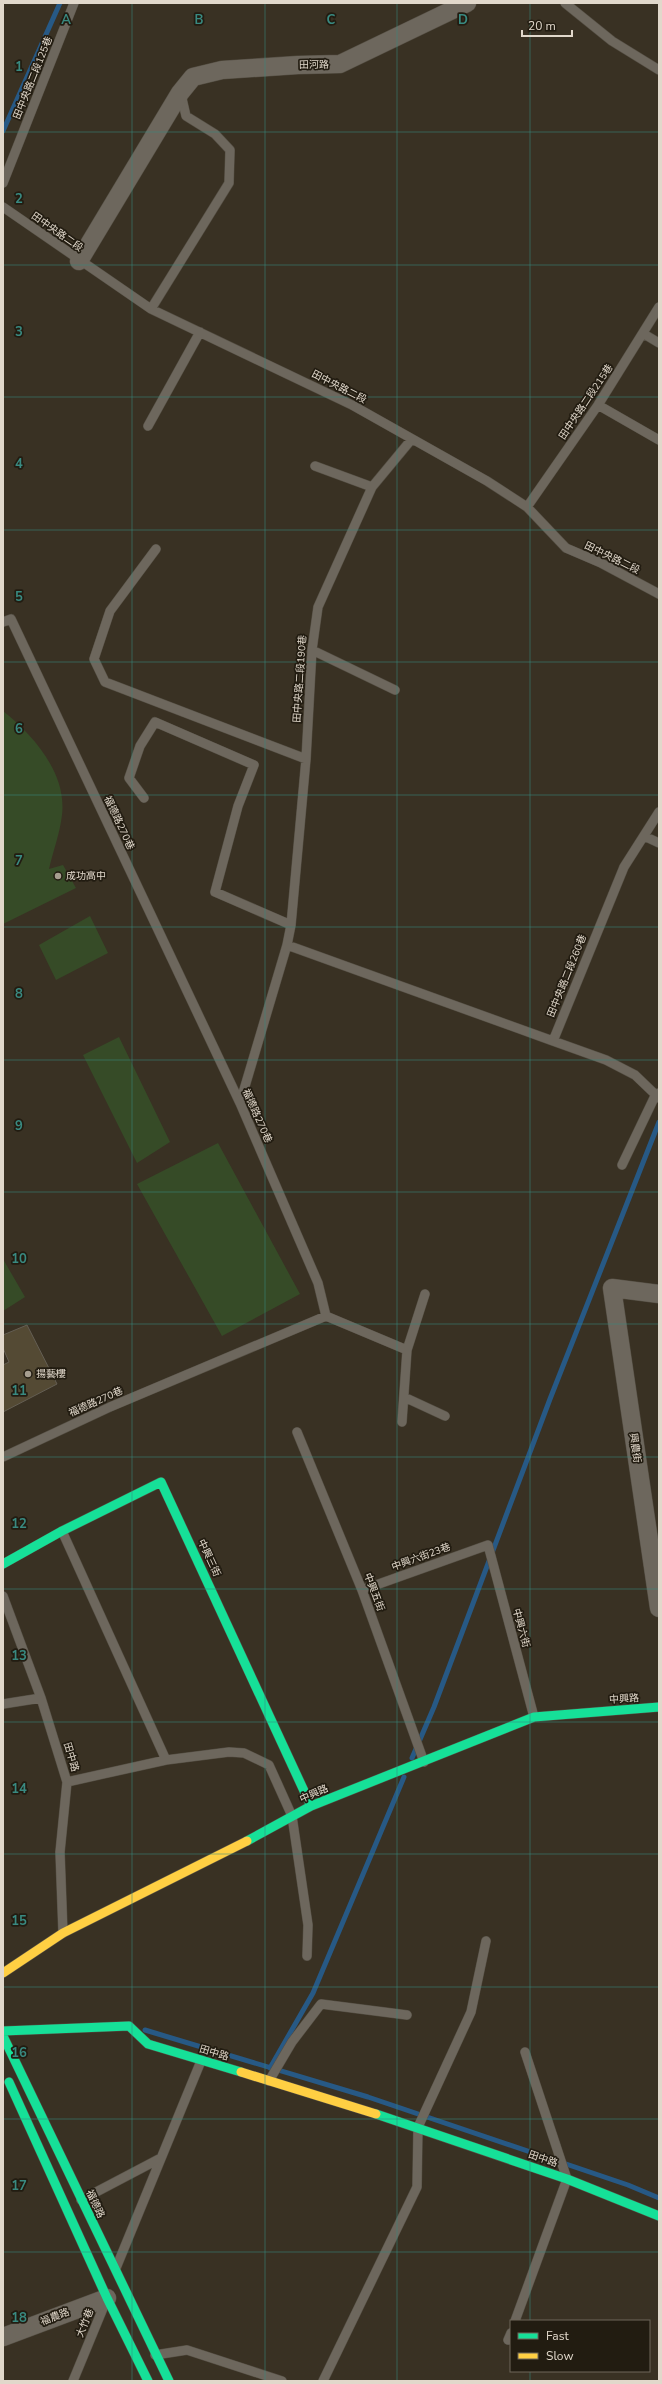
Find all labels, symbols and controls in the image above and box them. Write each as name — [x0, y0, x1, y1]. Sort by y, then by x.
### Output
text: A — [61, 11, 71, 29]
text: B — [195, 11, 204, 29]
text: C — [327, 11, 336, 29]
text: D — [458, 11, 468, 29]
scale bar — [522, 12, 572, 38]
text: 20 m — [528, 18, 556, 34]
street label: 田中央路二段125巷 — [11, 35, 55, 121]
street label: 田河路 — [299, 58, 329, 72]
text: 2 — [15, 190, 23, 208]
street label: 田中央路二段 — [28, 209, 86, 255]
text: 3 — [15, 323, 23, 341]
street label: 田中央路二段215巷 — [556, 362, 616, 442]
street label: 田中央路二段 — [309, 367, 369, 407]
text: 4 — [15, 455, 23, 473]
street label: 田中央路二段 — [582, 539, 642, 577]
text: 5 — [15, 588, 23, 606]
street label: 田中央路二段190巷 — [290, 635, 310, 723]
text: 6 — [15, 720, 23, 738]
street label: 福德路270巷 — [100, 794, 138, 852]
text: 7 — [15, 852, 23, 870]
place label: 成功高中 — [66, 869, 106, 883]
marker: 成功高中 — [53, 871, 63, 881]
street label: 田中央路二段260巷 — [544, 933, 590, 1019]
text: 8 — [15, 985, 23, 1003]
street label: 福德路270巷 — [239, 1087, 275, 1145]
text: 9 — [15, 1117, 23, 1135]
text: 10 — [11, 1250, 27, 1268]
place label: 揚藝樓 — [36, 1367, 66, 1381]
marker: 揚藝樓 — [23, 1369, 33, 1379]
text: 11 — [11, 1382, 27, 1400]
street label: 福德路270巷 — [67, 1384, 125, 1420]
street label: 興農街 — [626, 1432, 644, 1464]
text: 12 — [11, 1515, 27, 1533]
street label: 中興三街 — [194, 1537, 224, 1579]
street label: 中興六街23巷 — [389, 1540, 453, 1574]
street label: 中興五街 — [360, 1571, 388, 1613]
street label: 中興六街 — [509, 1607, 533, 1649]
text: 13 — [11, 1647, 27, 1665]
street label: 中興路 — [609, 1691, 639, 1707]
street label: 田中路 — [60, 1741, 82, 1773]
text: 14 — [11, 1780, 27, 1798]
street label: 中興路 — [297, 1782, 331, 1806]
text: 15 — [11, 1912, 27, 1930]
street label: 田中路 — [198, 2042, 230, 2064]
text: 16 — [11, 2044, 27, 2062]
street label: 田中路 — [527, 2147, 559, 2171]
text: 17 — [11, 2177, 27, 2195]
street label: 福德路 — [82, 2187, 108, 2221]
street label: 福農路 — [38, 2305, 72, 2329]
street label: 大竹巷 — [73, 2306, 97, 2340]
text: 18 — [11, 2309, 27, 2327]
legend — [510, 2320, 650, 2372]
text: Fast — [546, 2328, 569, 2344]
text: Slow — [546, 2348, 574, 2364]

